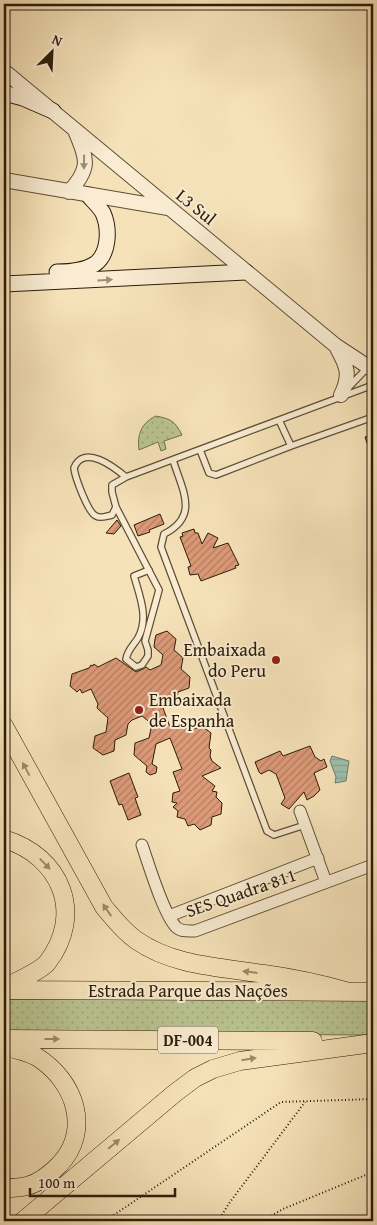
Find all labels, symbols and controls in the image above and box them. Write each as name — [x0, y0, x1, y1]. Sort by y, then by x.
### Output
north arrow — [28, 28, 78, 78]
text: N — [49, 29, 66, 51]
one-way arrow — [80, 155, 88, 171]
street label: L3 Sul — [170, 182, 222, 231]
one-way arrow — [97, 275, 113, 283]
place label: Embaixada do Peru — [184, 636, 266, 684]
marker: Embaixada do Peru — [270, 654, 282, 666]
place label: Embaixada de Espanha — [149, 686, 235, 734]
marker: Embaixada de Espanha — [133, 704, 145, 716]
one-way arrow — [22, 761, 30, 776]
one-way arrow — [39, 858, 51, 870]
street label: SES Quadra 811 — [182, 861, 300, 924]
one-way arrow — [102, 903, 112, 917]
one-way arrow — [242, 968, 258, 976]
street label: Estrada Parque das Nações — [88, 977, 288, 1004]
road number: DF-004 — [158, 1026, 218, 1054]
one-way arrow — [45, 1035, 61, 1043]
one-way arrow — [241, 1055, 257, 1063]
one-way arrow — [107, 1139, 120, 1150]
scale bar — [30, 1165, 175, 1197]
text: 100 m — [38, 1172, 76, 1193]

